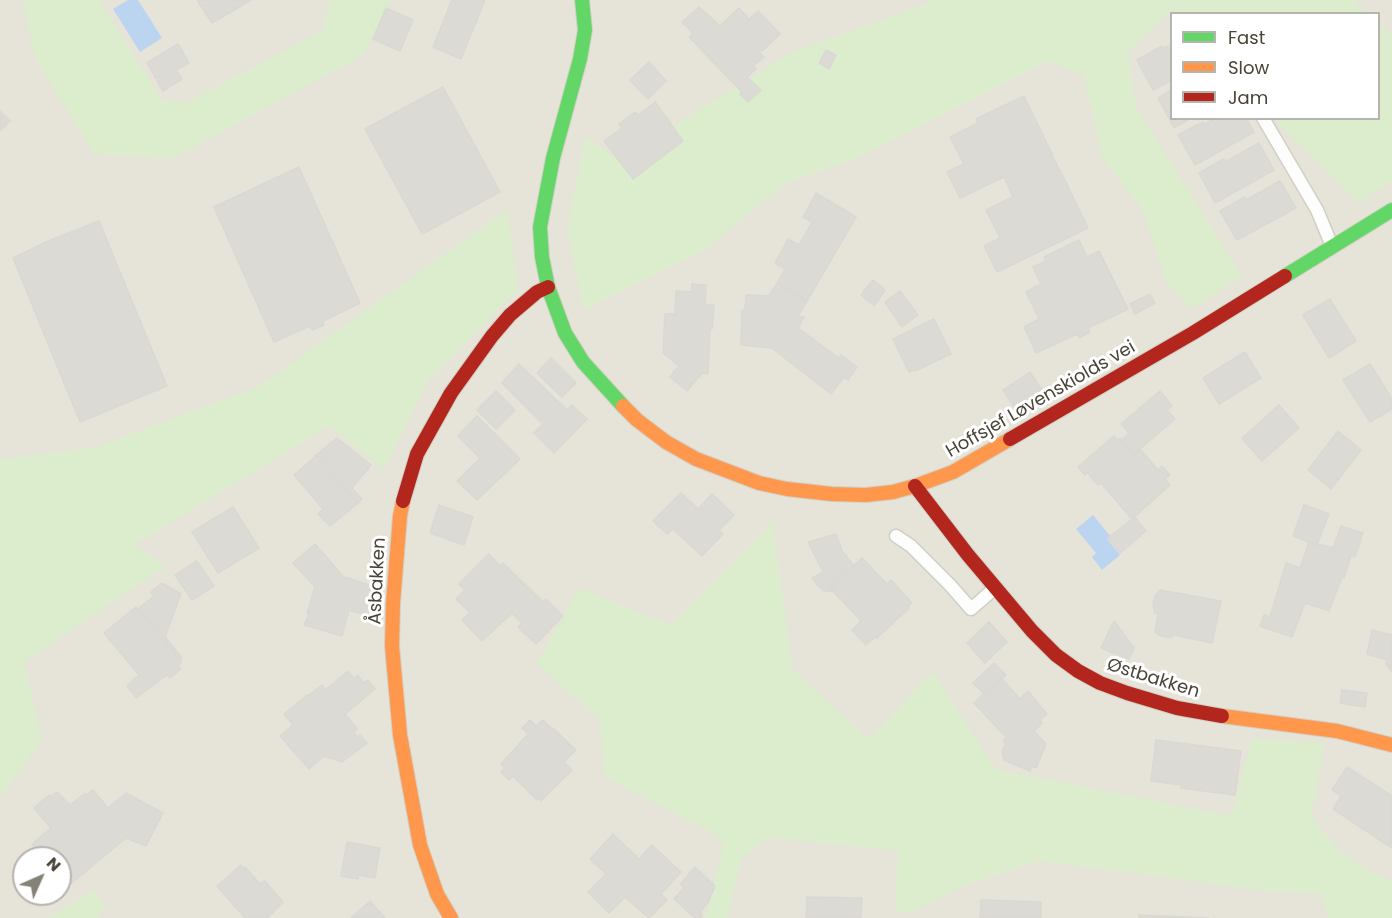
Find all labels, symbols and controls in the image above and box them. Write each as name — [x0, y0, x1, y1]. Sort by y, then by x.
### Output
legend — [1170, 12, 1380, 120]
text: Fast — [1228, 25, 1265, 50]
text: Slow — [1228, 55, 1269, 80]
text: Jam — [1228, 85, 1268, 110]
street label: Hoffsjef Løvenskiolds vei — [943, 337, 1139, 463]
street label: Åsbakken — [365, 537, 391, 625]
street label: Østbakken — [1104, 655, 1202, 703]
north arrow — [12, 846, 72, 906]
text: N — [41, 852, 66, 877]

